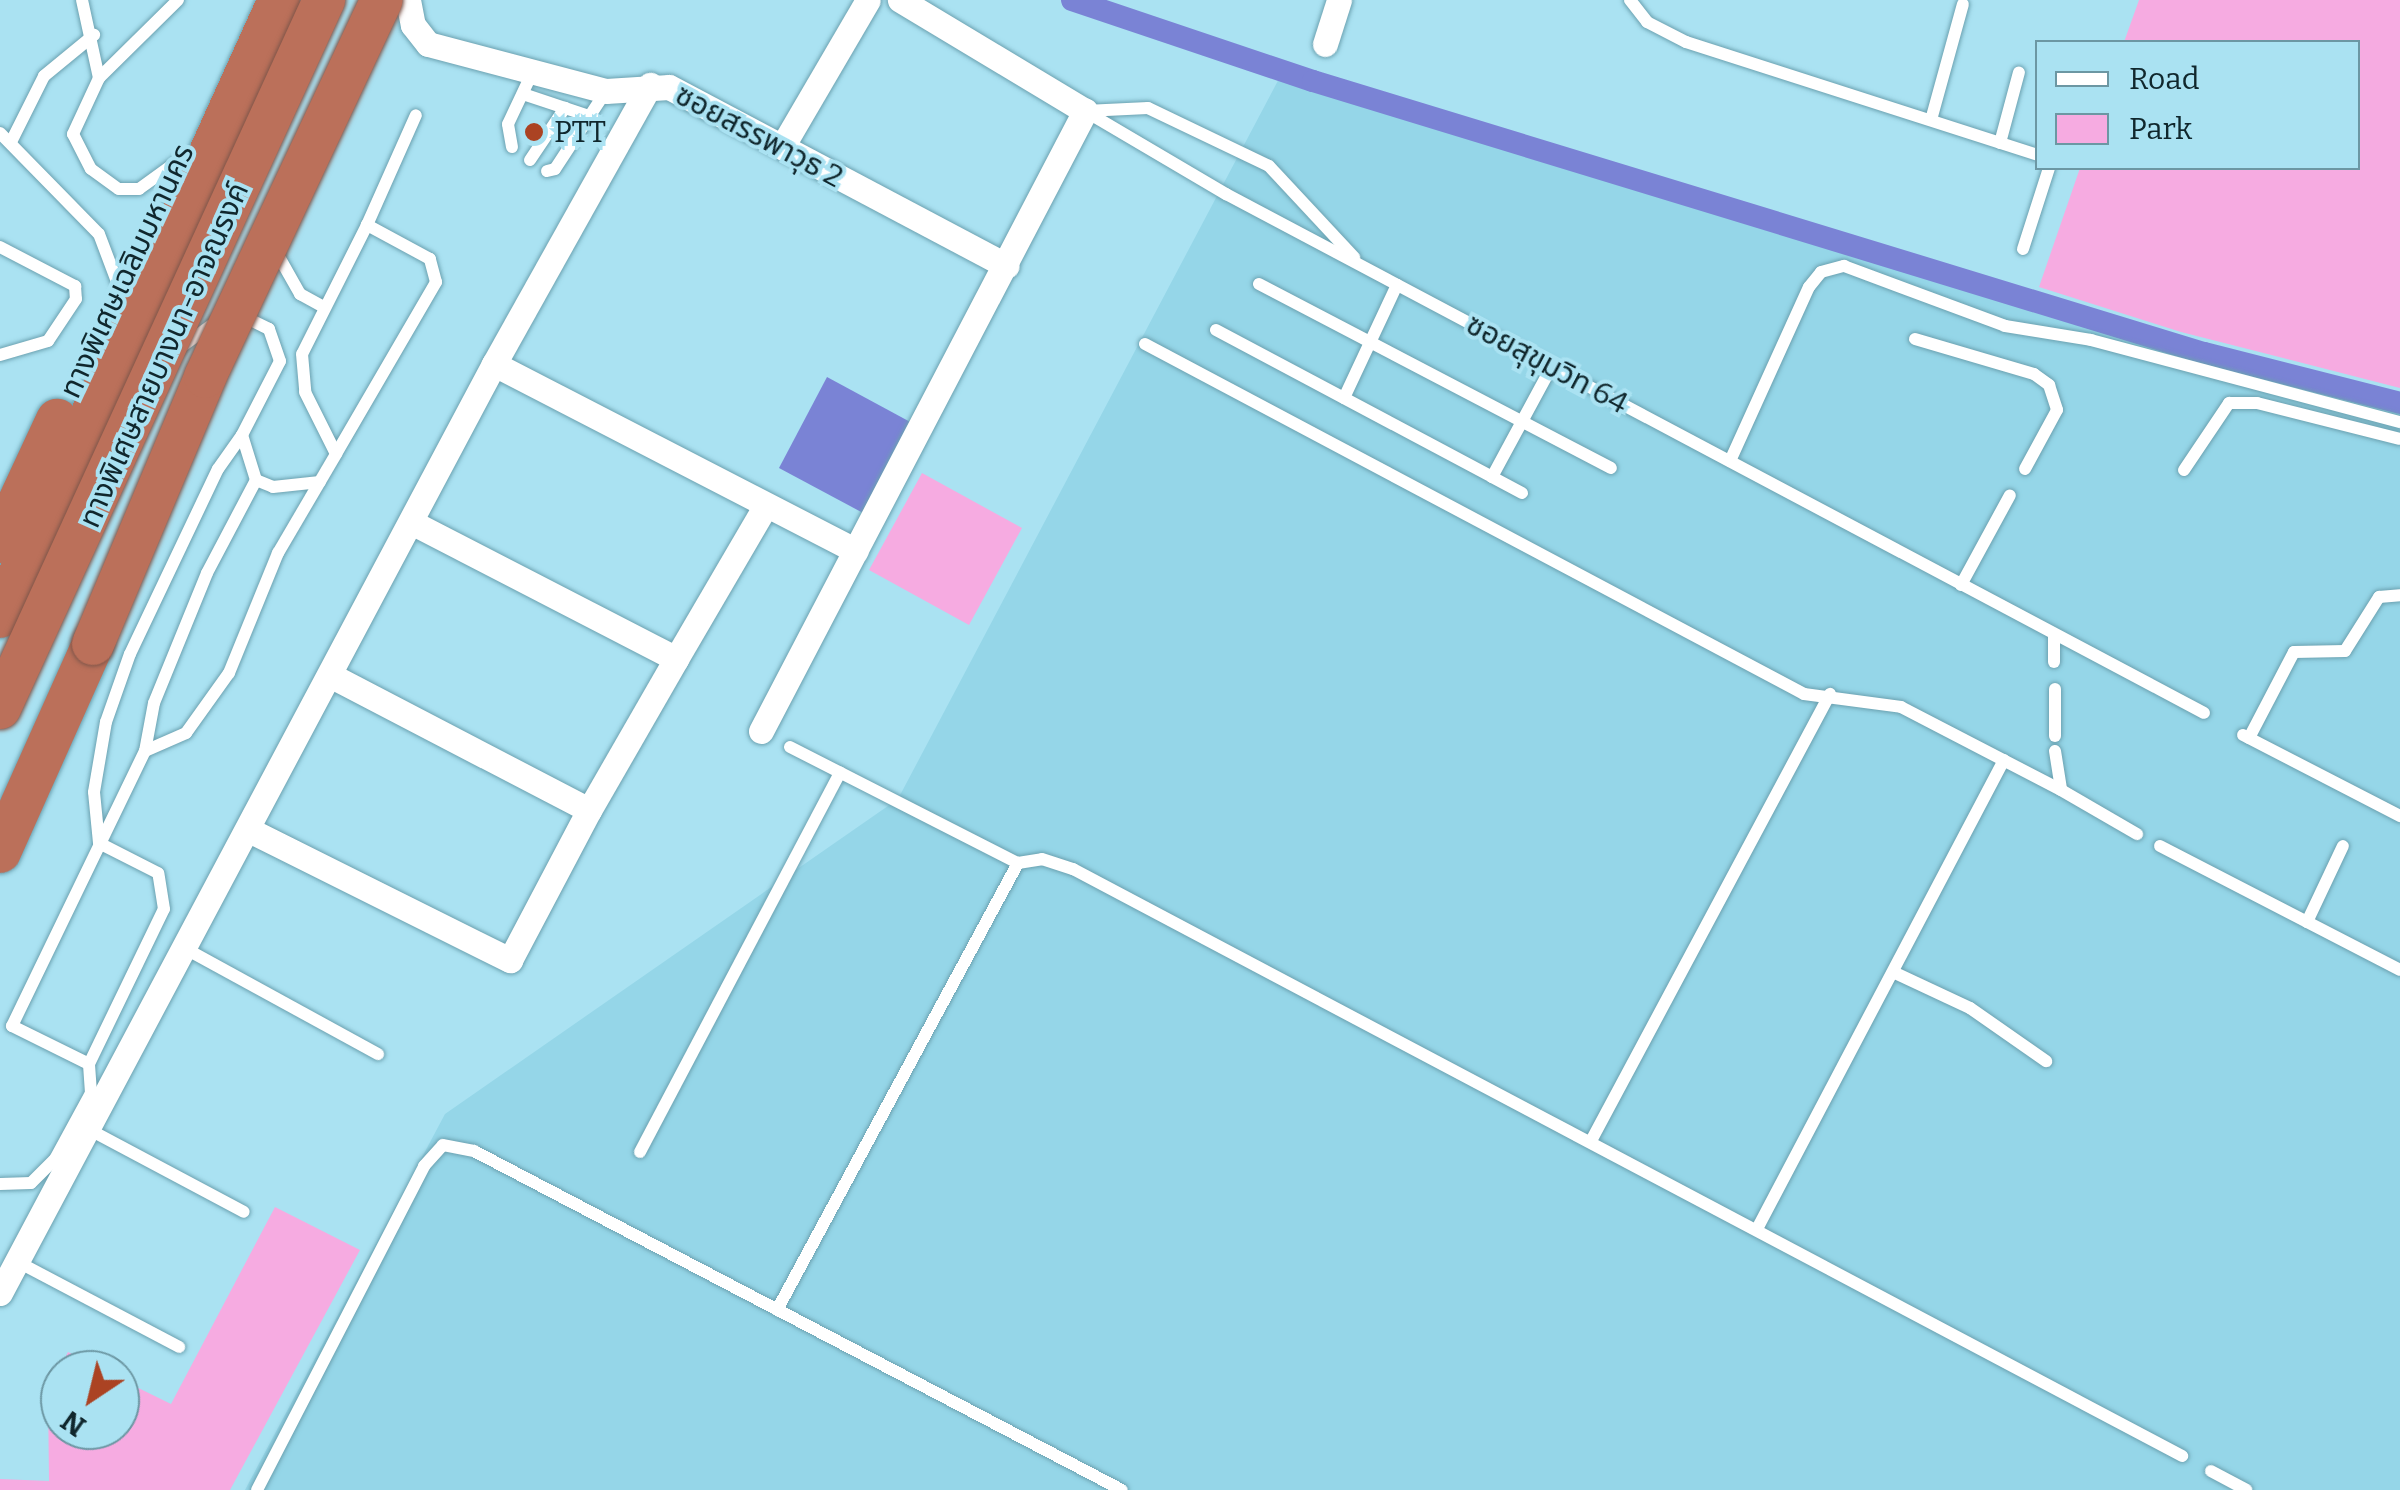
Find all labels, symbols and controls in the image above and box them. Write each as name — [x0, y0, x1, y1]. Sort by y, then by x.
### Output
legend — [2035, 40, 2360, 170]
text: Road — [2129, 61, 2200, 97]
street label: ซอยสรรพาวุธ 2 — [669, 77, 849, 195]
text: Park — [2129, 111, 2192, 147]
place label: PTT — [554, 114, 606, 150]
marker: PTT — [523, 121, 545, 143]
street label: ทางพิเศษเฉลิมมหานคร — [52, 138, 202, 404]
street label: ทางพิเศษสายบางนา-อาจณรงค์ — [72, 177, 256, 533]
street label: ซอยสุขุมวิท 64 — [1460, 306, 1634, 422]
north arrow — [40, 1350, 140, 1450]
text: N — [55, 1404, 92, 1443]

